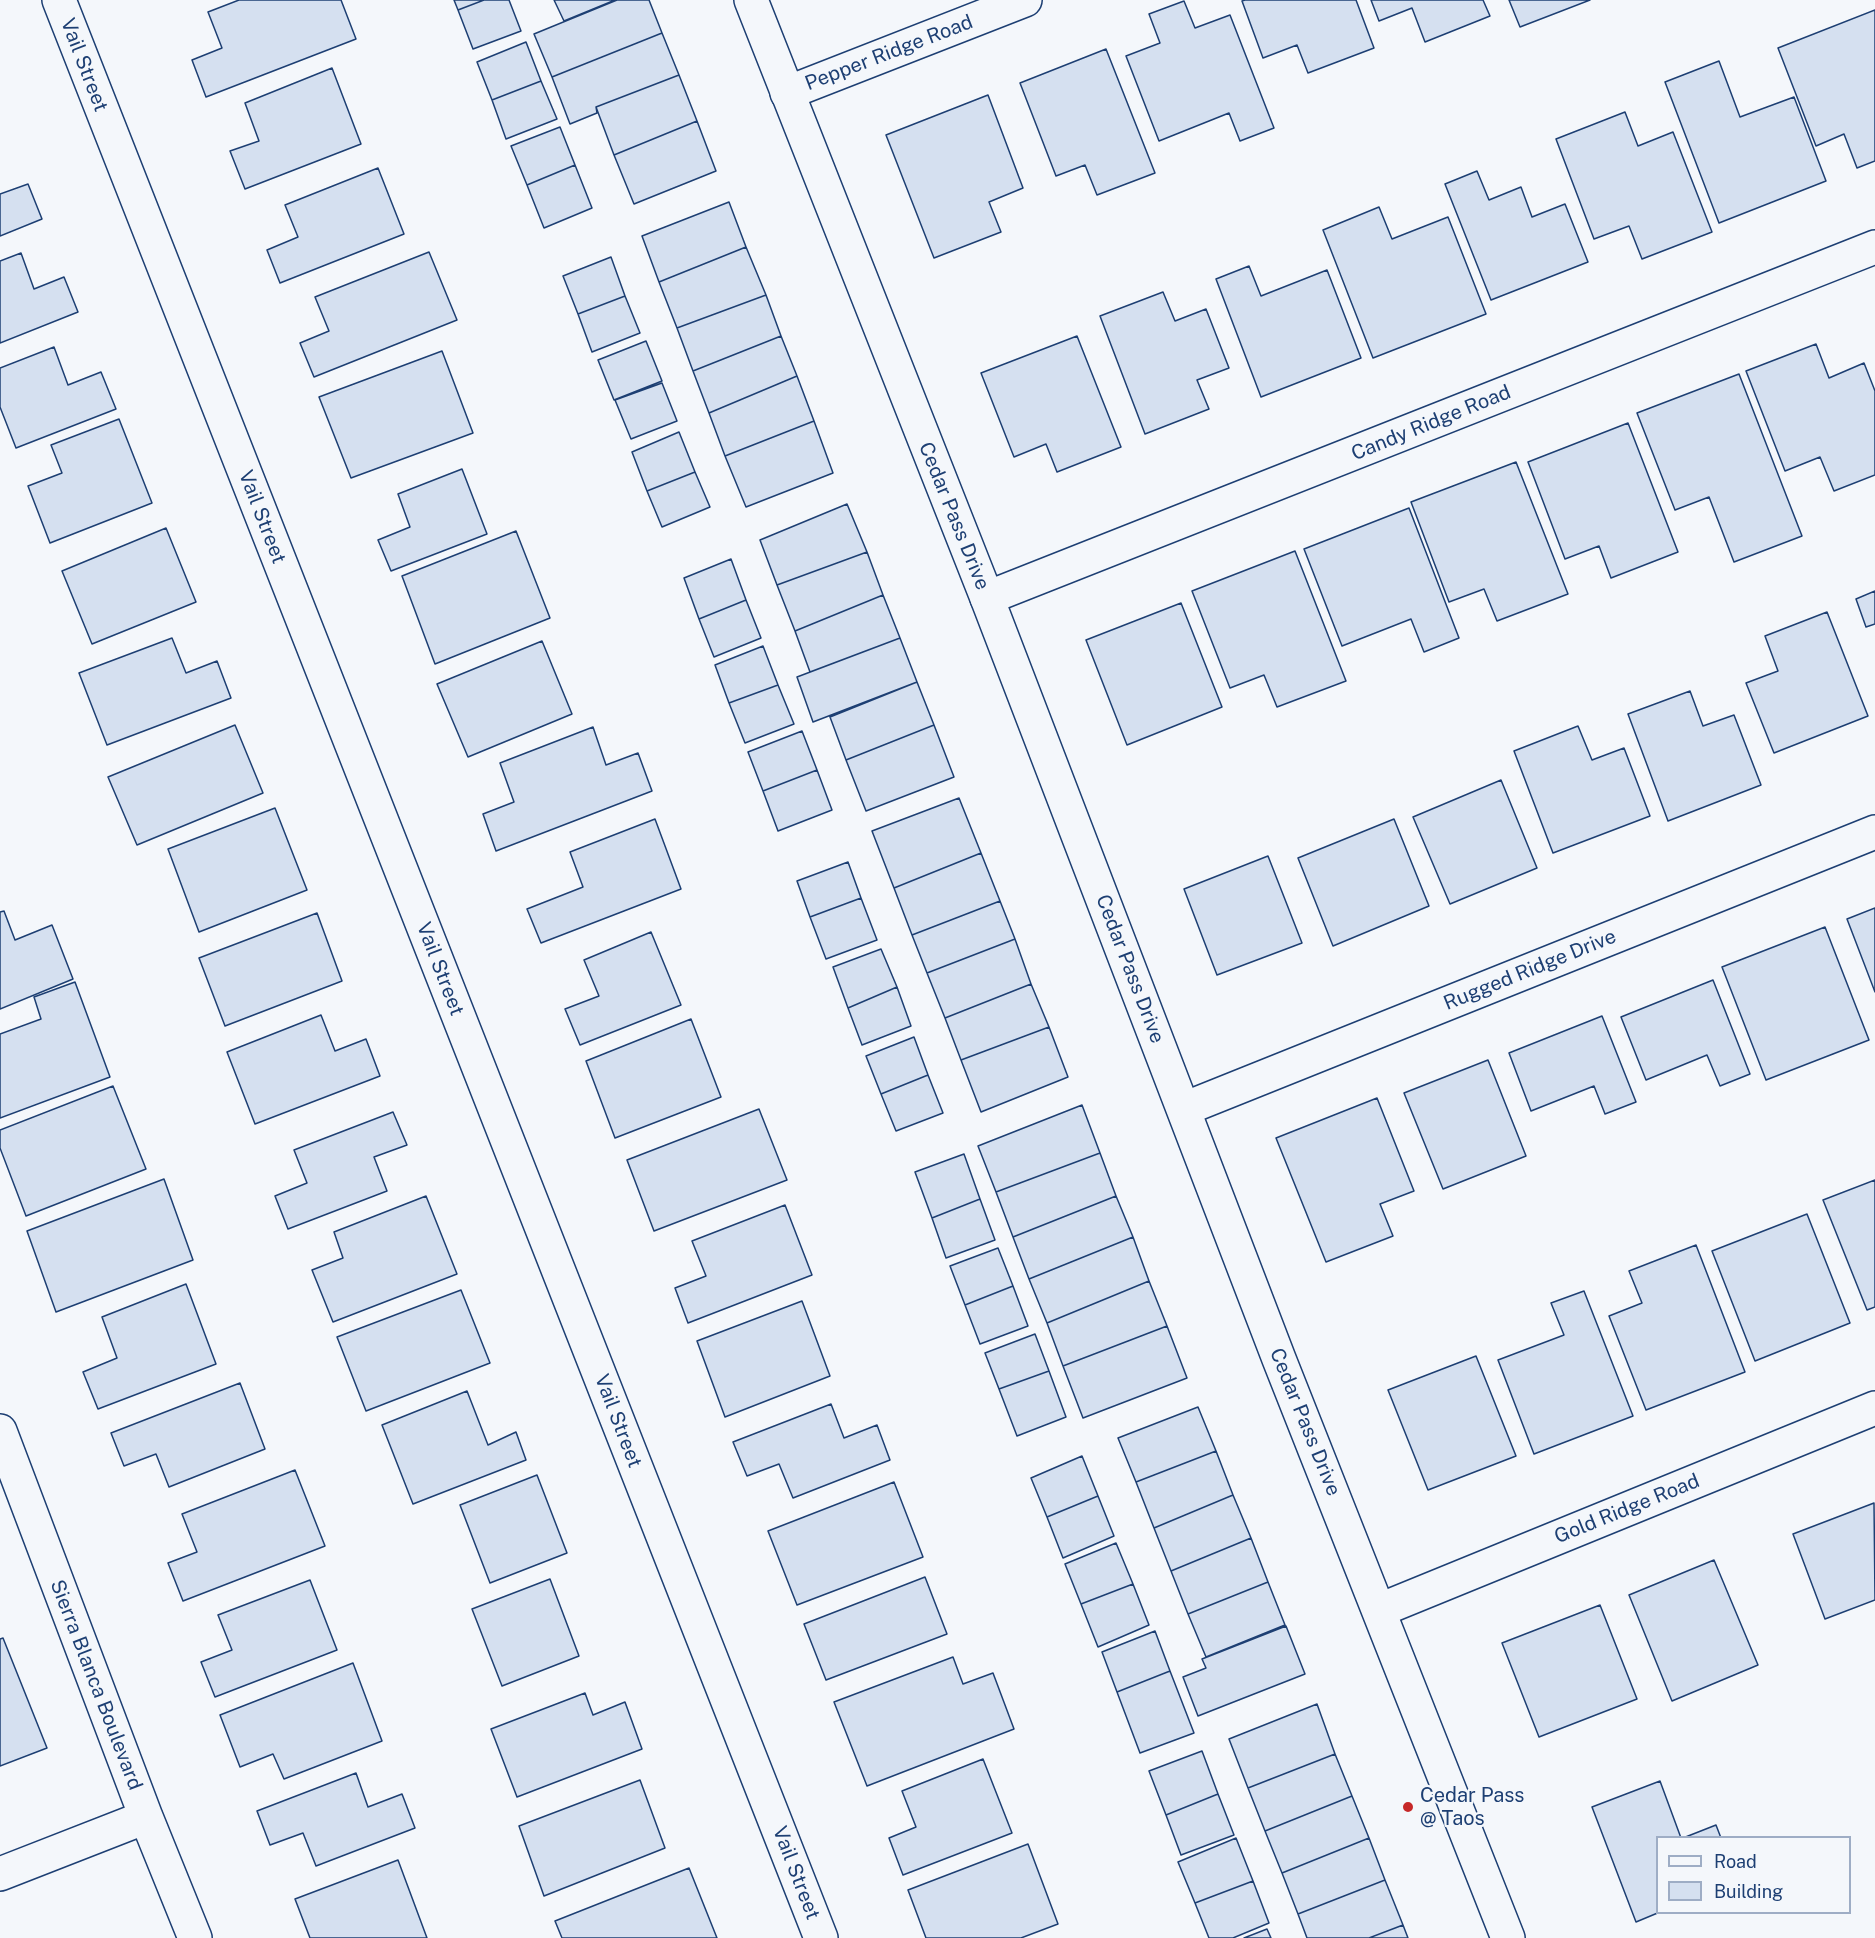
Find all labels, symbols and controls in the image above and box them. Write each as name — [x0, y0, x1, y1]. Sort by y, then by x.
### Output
street label: Pepper Ridge Road — [802, 10, 976, 96]
street label: Vail Street — [55, 15, 113, 115]
street label: Candy Ridge Road — [1348, 380, 1514, 466]
street label: Cedar Pass Drive — [913, 439, 995, 593]
street label: Vail Street — [233, 467, 291, 567]
street label: Cedar Pass Drive — [1091, 891, 1169, 1047]
street label: Vail Street — [411, 919, 469, 1019]
street label: Rugged Ridge Drive — [1440, 924, 1620, 1016]
street label: Cedar Pass Drive — [1264, 1345, 1346, 1499]
street label: Vail Street — [589, 1371, 647, 1471]
street label: Gold Ridge Road — [1551, 1469, 1703, 1549]
street label: Sierra Blanca Boulevard — [45, 1577, 147, 1793]
place label: Cedar Pass @ Taos — [1420, 1784, 1524, 1831]
marker: Cedar Pass @ Taos — [1401, 1800, 1415, 1814]
street label: Vail Street — [767, 1823, 825, 1923]
legend — [1656, 1836, 1851, 1914]
text: Road — [1714, 1851, 1757, 1872]
text: Building — [1714, 1881, 1783, 1902]

